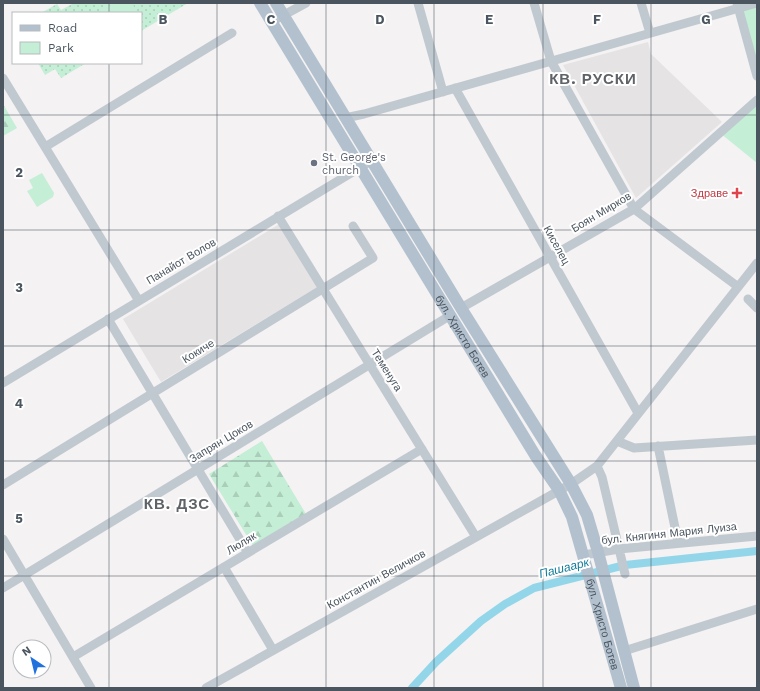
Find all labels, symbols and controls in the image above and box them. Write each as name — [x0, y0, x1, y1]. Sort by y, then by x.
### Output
legend — [12, 12, 142, 64]
text: B — [159, 12, 168, 27]
text: C — [267, 12, 276, 27]
text: D — [375, 12, 385, 27]
text: E — [485, 12, 493, 27]
text: F — [593, 12, 601, 27]
text: G — [701, 12, 711, 27]
text: Road — [48, 21, 77, 35]
text: Park — [48, 41, 74, 55]
district label: КВ. РУСКИ — [549, 70, 637, 88]
place label: St. George's church — [322, 151, 386, 177]
marker: St. George's church — [309, 158, 319, 168]
text: 2 — [15, 165, 23, 180]
place label: Здраве — [691, 187, 728, 200]
marker: Здраве — [731, 187, 743, 199]
street label: Боян Мирков — [569, 189, 634, 235]
street label: Киселец — [541, 223, 573, 268]
street label: Панайот Волов — [144, 236, 218, 287]
text: 3 — [15, 280, 23, 295]
street label: бул. Христо Ботев — [432, 293, 492, 380]
street label: Кокиче — [180, 337, 217, 366]
street label: Теменуга — [369, 347, 405, 395]
text: 4 — [15, 396, 24, 411]
street label: Запрян Цоков — [187, 417, 255, 465]
district label: КВ. ДЗС — [144, 495, 210, 513]
text: 5 — [15, 511, 23, 526]
street label: бул. Княгиня Мария Луиза — [601, 520, 738, 547]
street label: Люляк — [224, 529, 259, 557]
street label: Константин Величков — [325, 547, 428, 612]
water label: Пашаарк — [538, 555, 592, 581]
street label: бул. Христо Ботев — [583, 577, 622, 672]
north arrow — [12, 639, 52, 679]
text: N — [19, 644, 34, 659]

